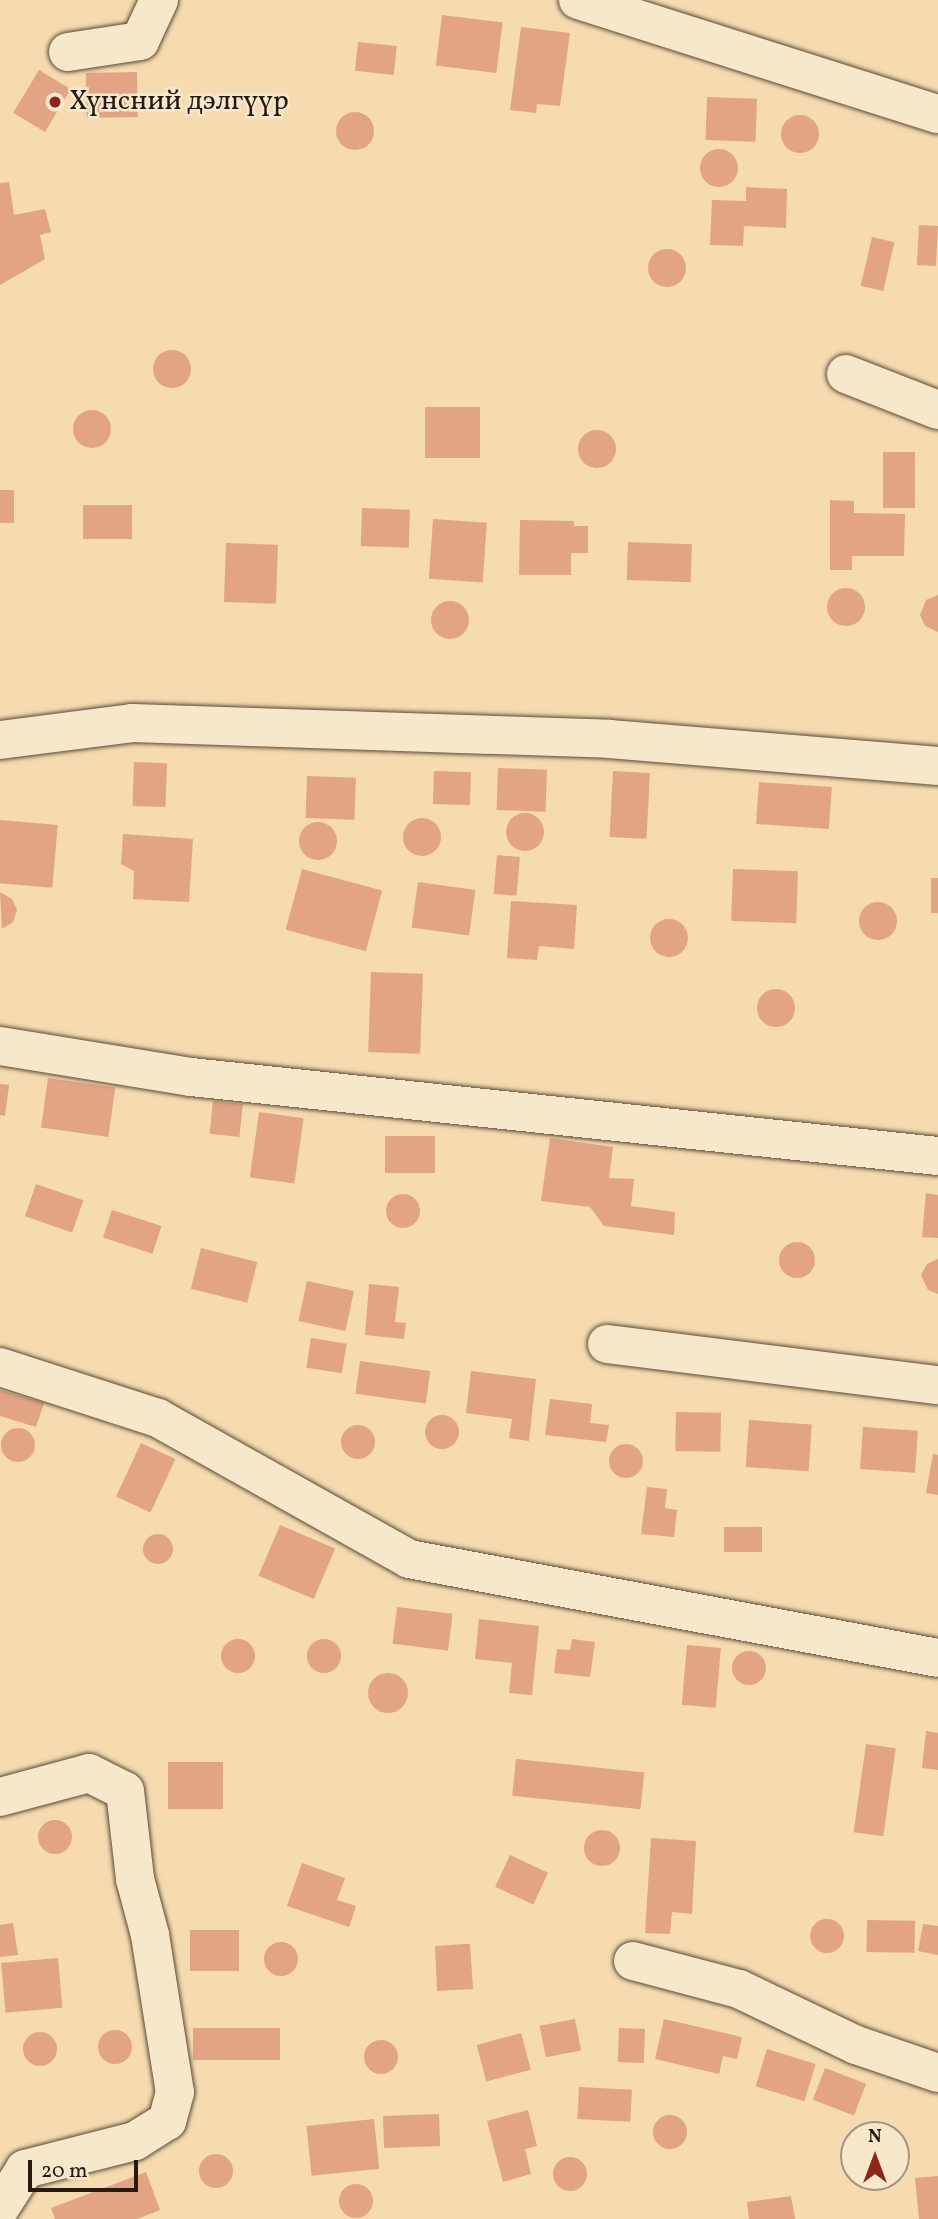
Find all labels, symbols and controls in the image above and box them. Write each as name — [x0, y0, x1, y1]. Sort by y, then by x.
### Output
place label: Хүнсний дэлгүүр — [69, 85, 289, 119]
marker: Хүнсний дэлгүүр — [47, 94, 63, 110]
north arrow — [840, 2121, 910, 2191]
text: N — [868, 2124, 882, 2150]
scale bar — [32, 2146, 142, 2190]
text: 20 m — [41, 2157, 87, 2186]

